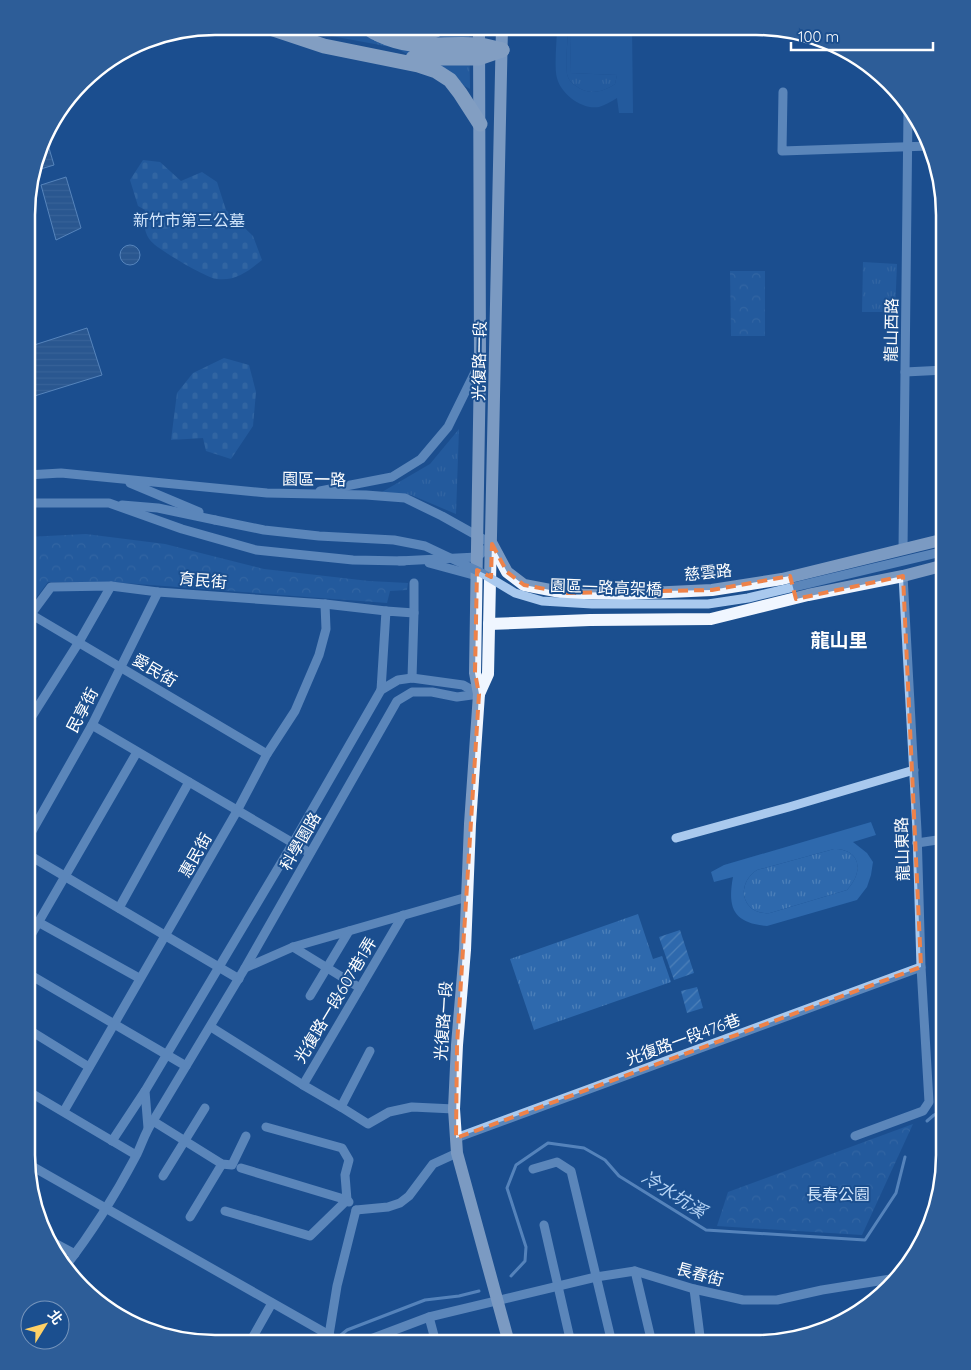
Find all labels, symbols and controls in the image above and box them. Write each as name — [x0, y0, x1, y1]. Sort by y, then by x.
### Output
scale bar — [791, 20, 934, 52]
text: 100 m — [798, 27, 839, 46]
park label: 新竹市第三公墓 — [133, 210, 245, 230]
street label: 龍山西路 — [880, 298, 902, 362]
street label: 光復路一段 — [468, 321, 490, 401]
street label: 園區一路 — [282, 468, 346, 490]
street label: 慈雲路 — [683, 560, 733, 584]
street label: 育民街 — [178, 568, 228, 592]
street label: 園區一路高架橋 — [550, 575, 662, 599]
district label: 龍山里 — [810, 628, 868, 652]
street label: 愛民街 — [129, 649, 181, 691]
street label: 民享街 — [62, 684, 102, 736]
street label: 科學園路 — [275, 808, 325, 874]
street label: 龍山東路 — [891, 817, 913, 881]
street label: 惠民街 — [174, 829, 216, 881]
street label: 光復路一段607巷1弄 — [290, 933, 380, 1067]
street label: 光復路一段 — [430, 980, 456, 1062]
street label: 光復路一段476巷 — [623, 1009, 743, 1069]
water label: 冷水坑溪 — [637, 1165, 713, 1224]
park label: 長春公園 — [806, 1184, 870, 1204]
street label: 長春街 — [674, 1258, 726, 1290]
north arrow — [20, 1300, 70, 1350]
text: 北 — [44, 1306, 67, 1328]

